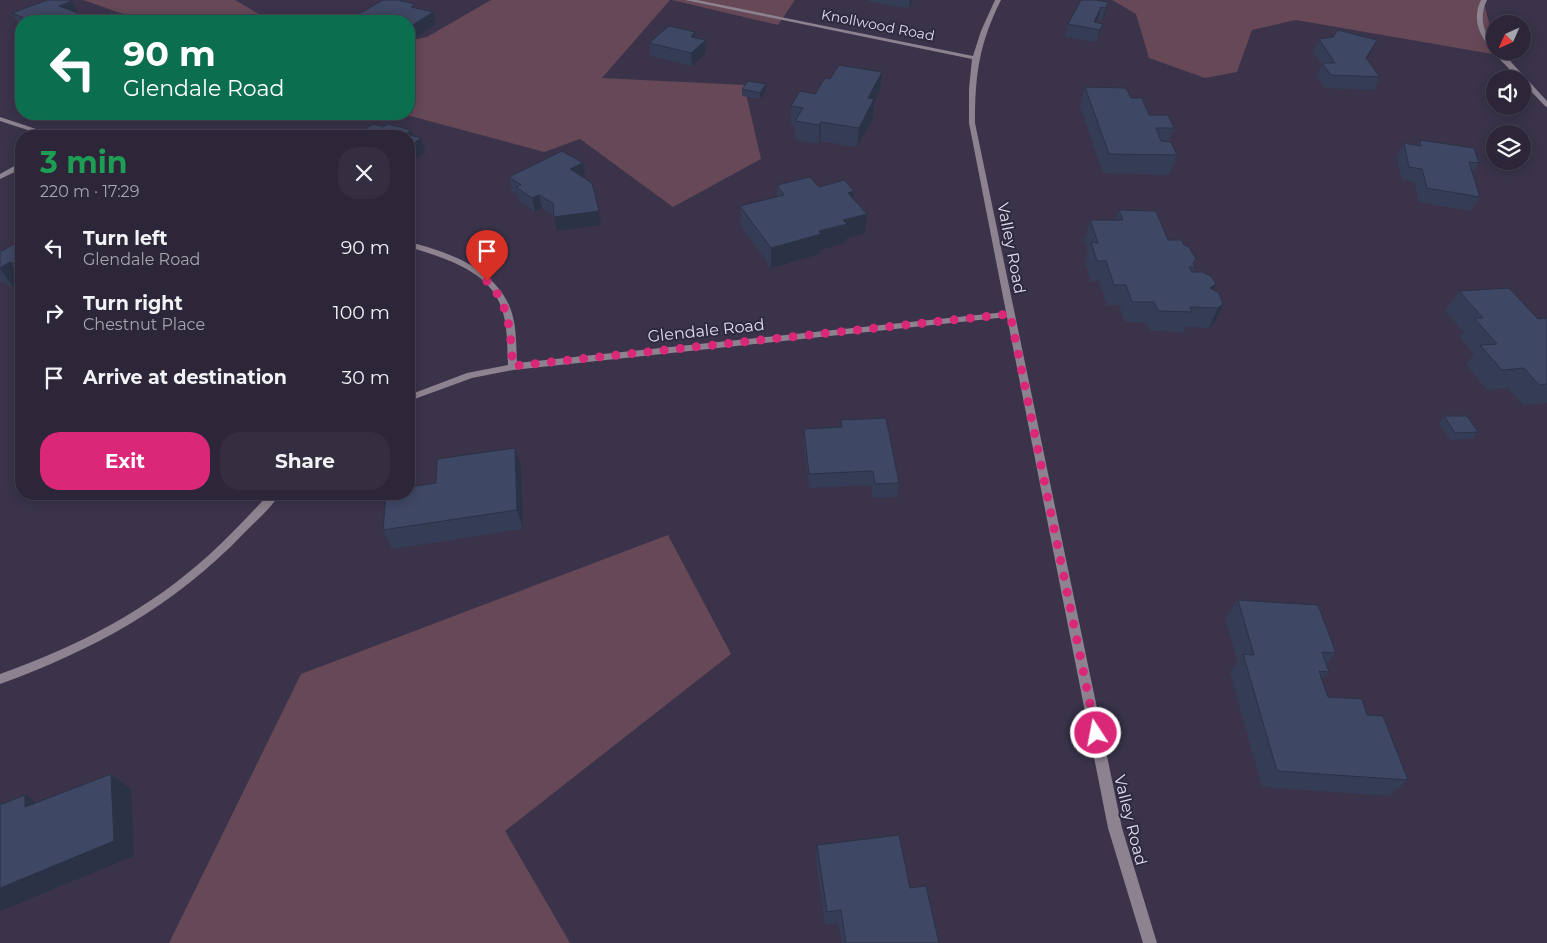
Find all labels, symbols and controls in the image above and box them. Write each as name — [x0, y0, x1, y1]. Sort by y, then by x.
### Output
street label: Knollwood Road — [820, 5, 936, 45]
north arrow — [1486, 15, 1531, 60]
map controls — [1486, 15, 1531, 170]
text: 90 m — [123, 32, 216, 75]
icon: left — [40, 35, 105, 100]
button: sound — [1486, 70, 1531, 115]
text: Glendale Road — [123, 75, 284, 102]
button: layers — [1486, 125, 1531, 170]
text: 3 min — [40, 144, 127, 181]
button: close — [338, 147, 390, 199]
text: 220 m · 17:29 — [40, 182, 139, 201]
street label: Valley Road — [993, 201, 1030, 295]
text: Turn left — [83, 227, 168, 250]
pin — [466, 230, 508, 281]
icon: left — [40, 234, 68, 262]
text: 90 m — [341, 236, 390, 259]
icon: arrive — [473, 237, 501, 265]
text: Glendale Road — [83, 250, 200, 269]
text: Turn right — [83, 292, 183, 315]
icon: right — [40, 299, 68, 327]
text: 100 m — [333, 301, 390, 324]
text: Chestnut Place — [83, 315, 205, 334]
street label: Glendale Road — [647, 315, 765, 346]
icon: arrive — [40, 364, 68, 392]
text: Arrive at destination — [83, 366, 287, 389]
text: 30 m — [342, 366, 390, 389]
button: Exit — [40, 432, 210, 490]
button: Share — [220, 432, 390, 490]
position arrow — [1069, 706, 1121, 758]
street label: Valley Road — [1110, 773, 1151, 867]

